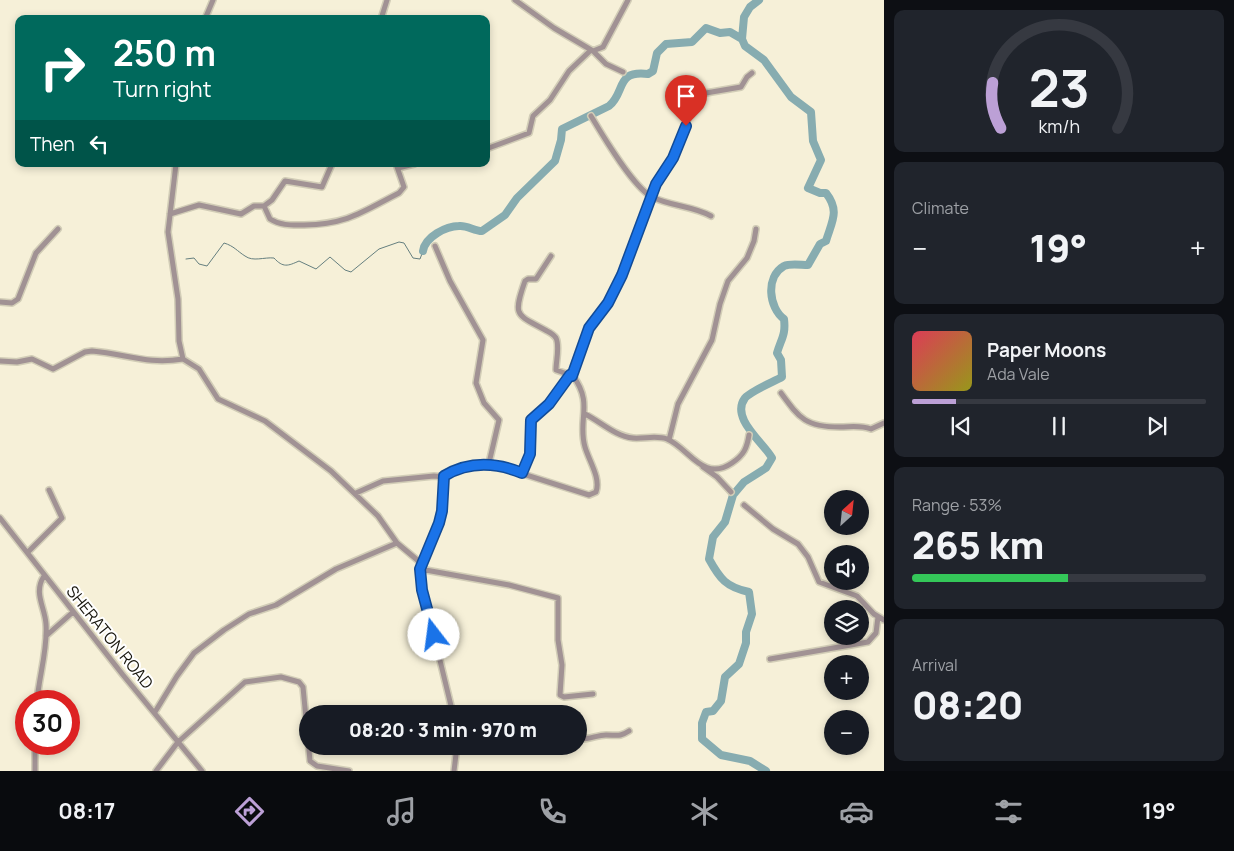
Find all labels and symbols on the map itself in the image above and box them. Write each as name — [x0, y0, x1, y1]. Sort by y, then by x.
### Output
pin — [665, 75, 707, 126]
north arrow — [824, 490, 869, 535]
street label: SHERATON ROAD — [62, 581, 159, 693]
position arrow — [407, 608, 459, 660]
speed limit sign: 30 — [15, 690, 80, 755]

